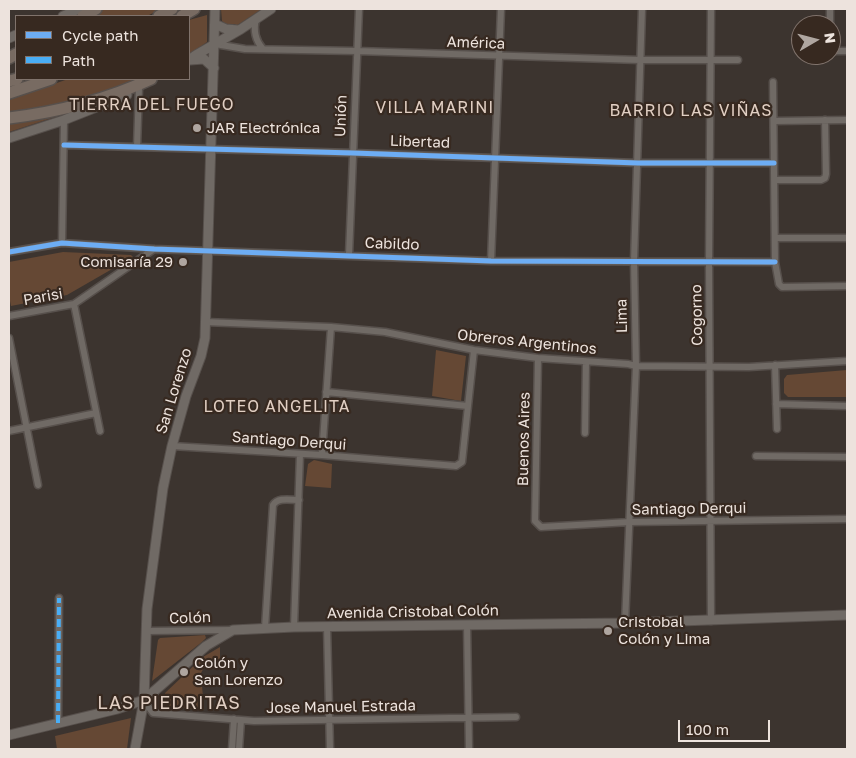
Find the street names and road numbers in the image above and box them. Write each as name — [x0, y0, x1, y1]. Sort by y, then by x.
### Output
street label: América — [446, 33, 506, 53]
street label: Unión — [331, 94, 351, 138]
street label: Libertad — [390, 132, 450, 152]
street label: Cabildo — [364, 234, 420, 254]
street label: Cogorno — [687, 284, 707, 346]
street label: Parisi — [22, 285, 64, 309]
street label: Lima — [613, 299, 631, 333]
street label: Obreros Argentinos — [456, 326, 598, 358]
street label: San Lorenzo — [152, 346, 196, 436]
street label: Buenos Aires — [514, 392, 534, 486]
street label: Santiago Derqui — [231, 428, 347, 454]
street label: Santiago Derqui — [631, 499, 747, 519]
street label: Avenida Cristobal Colón — [327, 602, 499, 622]
street label: Colón — [169, 608, 211, 628]
street label: Jose Manuel Estrada — [266, 697, 416, 717]

